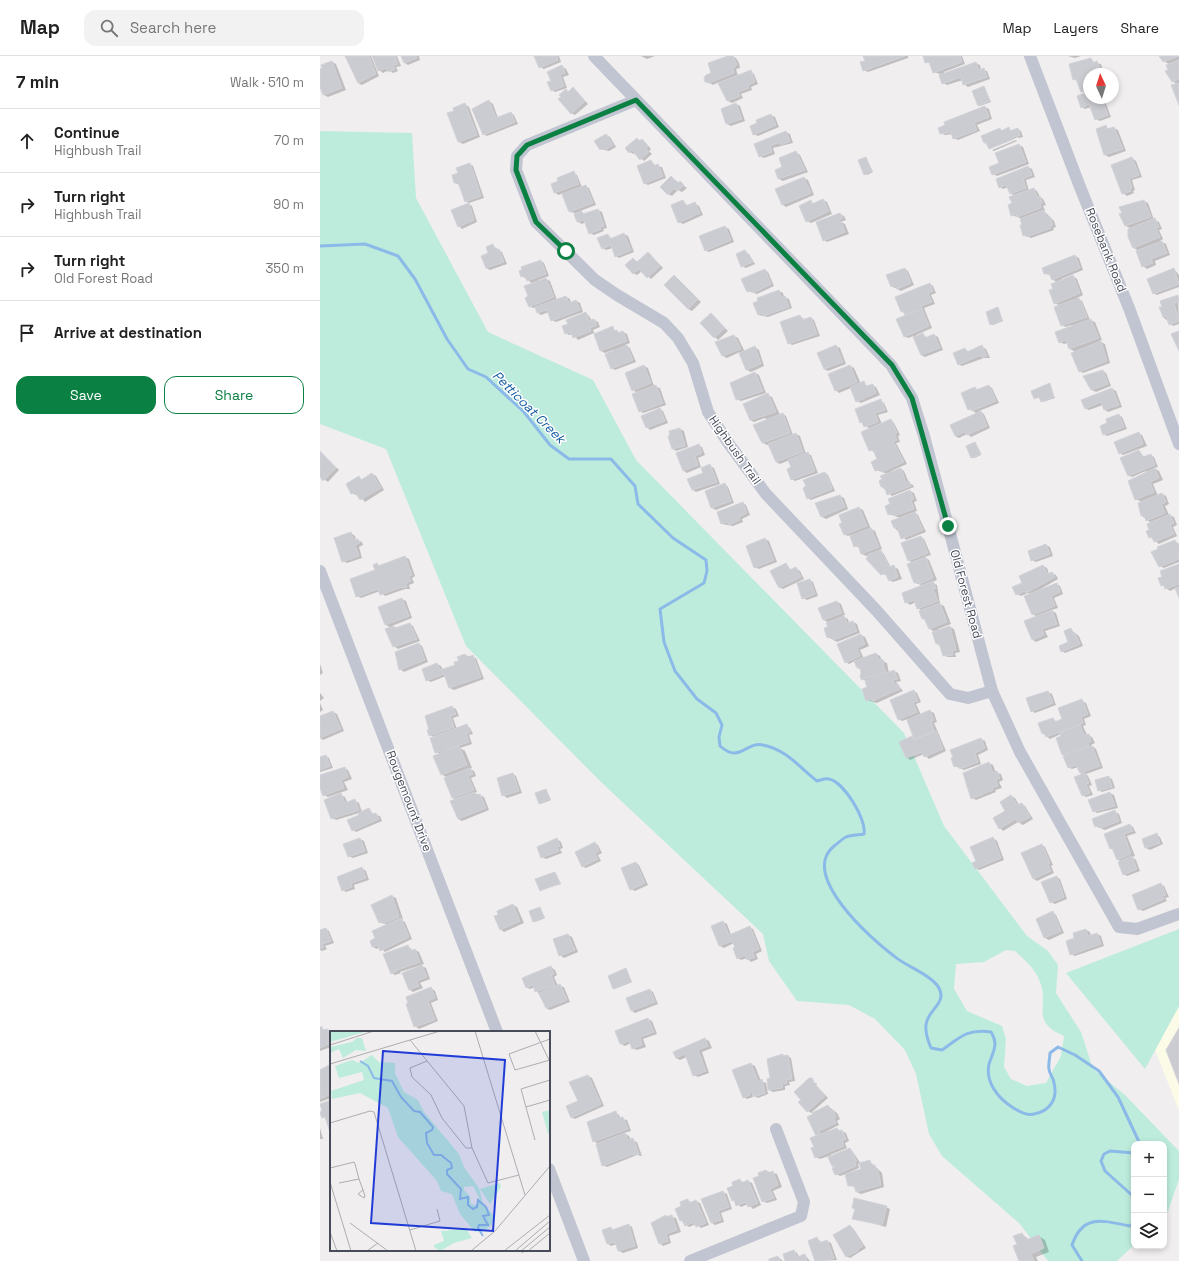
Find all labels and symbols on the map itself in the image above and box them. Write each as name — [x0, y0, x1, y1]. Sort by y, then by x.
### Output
north arrow — [1083, 68, 1119, 104]
street label: Rosebank Road — [1082, 206, 1130, 294]
route start — [557, 242, 575, 260]
water label: Petticoat Creek — [489, 367, 570, 448]
street label: Highbush Trail — [705, 412, 765, 488]
route end — [939, 517, 957, 535]
street label: Old Forest Road — [946, 548, 986, 640]
street label: Rougemount Drive — [382, 748, 436, 854]
inset map — [330, 1031, 550, 1251]

